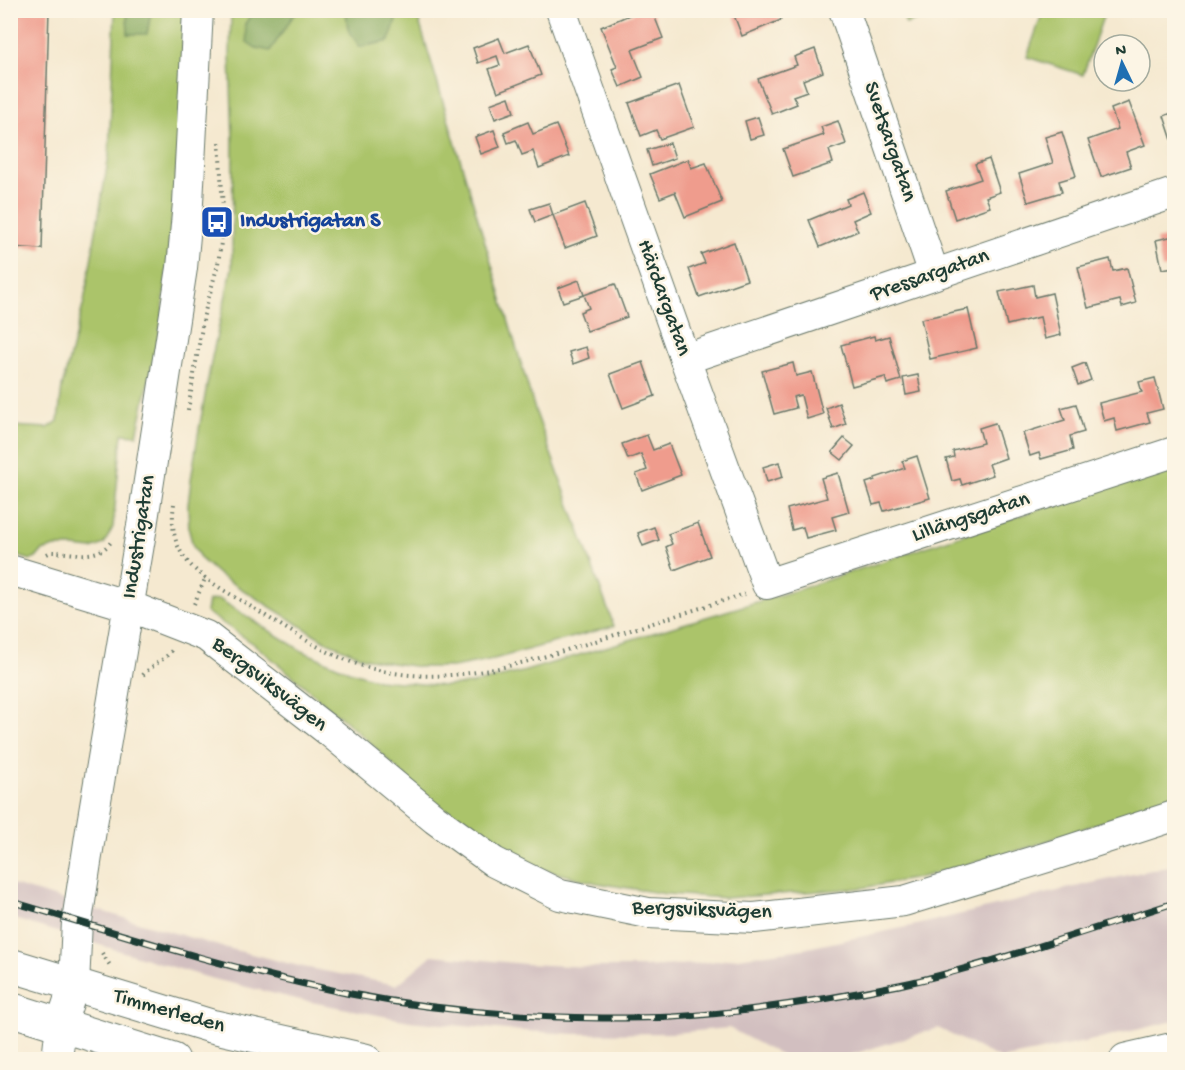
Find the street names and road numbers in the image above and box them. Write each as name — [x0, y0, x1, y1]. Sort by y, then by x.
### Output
street label: Svetsargatan — [856, 79, 922, 206]
street label: Härdargatan — [630, 236, 696, 360]
street label: Pressargatan — [866, 243, 993, 309]
street label: Industrigatan — [117, 473, 163, 601]
street label: Lillängsgatan — [909, 487, 1034, 549]
street label: Bergsviksvägen — [205, 631, 332, 739]
street label: Bergsviksvägen — [631, 896, 773, 926]
street label: Timmerleden — [108, 983, 228, 1040]

